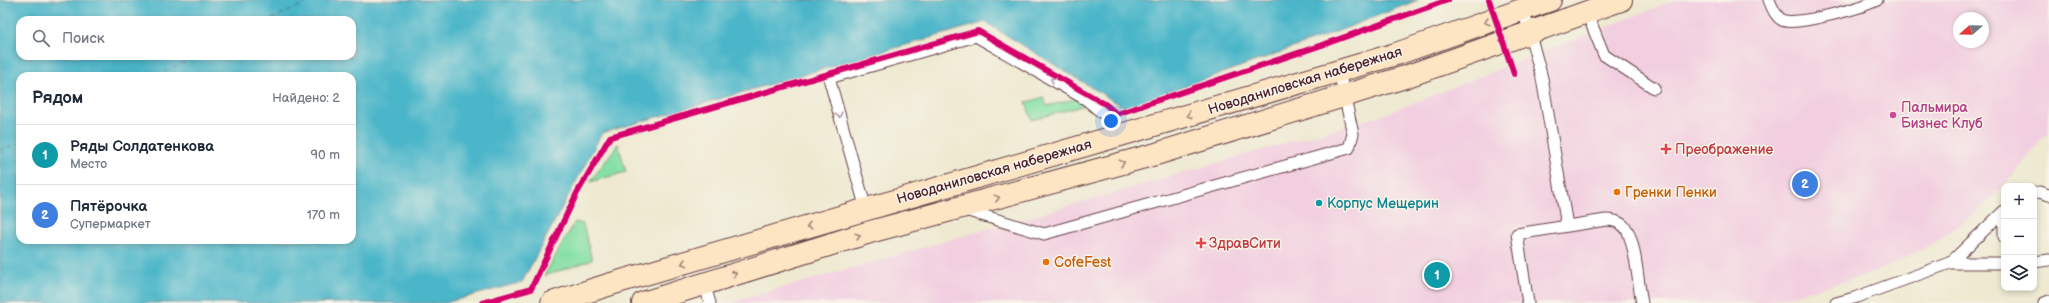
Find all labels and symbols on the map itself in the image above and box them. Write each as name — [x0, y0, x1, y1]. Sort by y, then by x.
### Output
north arrow — [1953, 12, 1989, 48]
one-way arrow — [1483, 17, 1490, 26]
street label: Новоданиловская набережная — [1206, 43, 1404, 118]
one-way arrow — [1050, 78, 1057, 85]
place label: Пальмира Бизнес Клуб — [1901, 99, 1983, 132]
one-way arrow — [1186, 110, 1193, 119]
marker: Пальмира Бизнес Клуб — [1888, 110, 1898, 120]
your location — [1101, 111, 1121, 131]
one-way arrow — [835, 112, 843, 118]
street label: Новоданиловская набережная — [895, 135, 1094, 207]
place label: Преображение — [1675, 141, 1774, 158]
marker: Преображение — [1660, 143, 1672, 155]
one-way arrow — [1119, 160, 1126, 168]
pin: 2 — [1792, 169, 1818, 199]
place label: Гренки Пенки — [1625, 184, 1717, 201]
marker: Гренки Пенки — [1612, 187, 1622, 197]
one-way arrow — [994, 194, 1000, 202]
place label: Корпус Мещерин — [1327, 195, 1439, 212]
marker: Корпус Мещерин — [1314, 198, 1324, 208]
one-way arrow — [805, 221, 812, 230]
one-way arrow — [854, 232, 861, 241]
place label: ЗдравСити — [1209, 235, 1281, 252]
marker: ЗдравСити — [1196, 238, 1206, 248]
place label: CofeFest — [1054, 254, 1112, 271]
marker: CofeFest — [1041, 257, 1051, 267]
one-way arrow — [681, 258, 688, 267]
pin: 1 — [1424, 260, 1450, 290]
one-way arrow — [730, 270, 737, 279]

